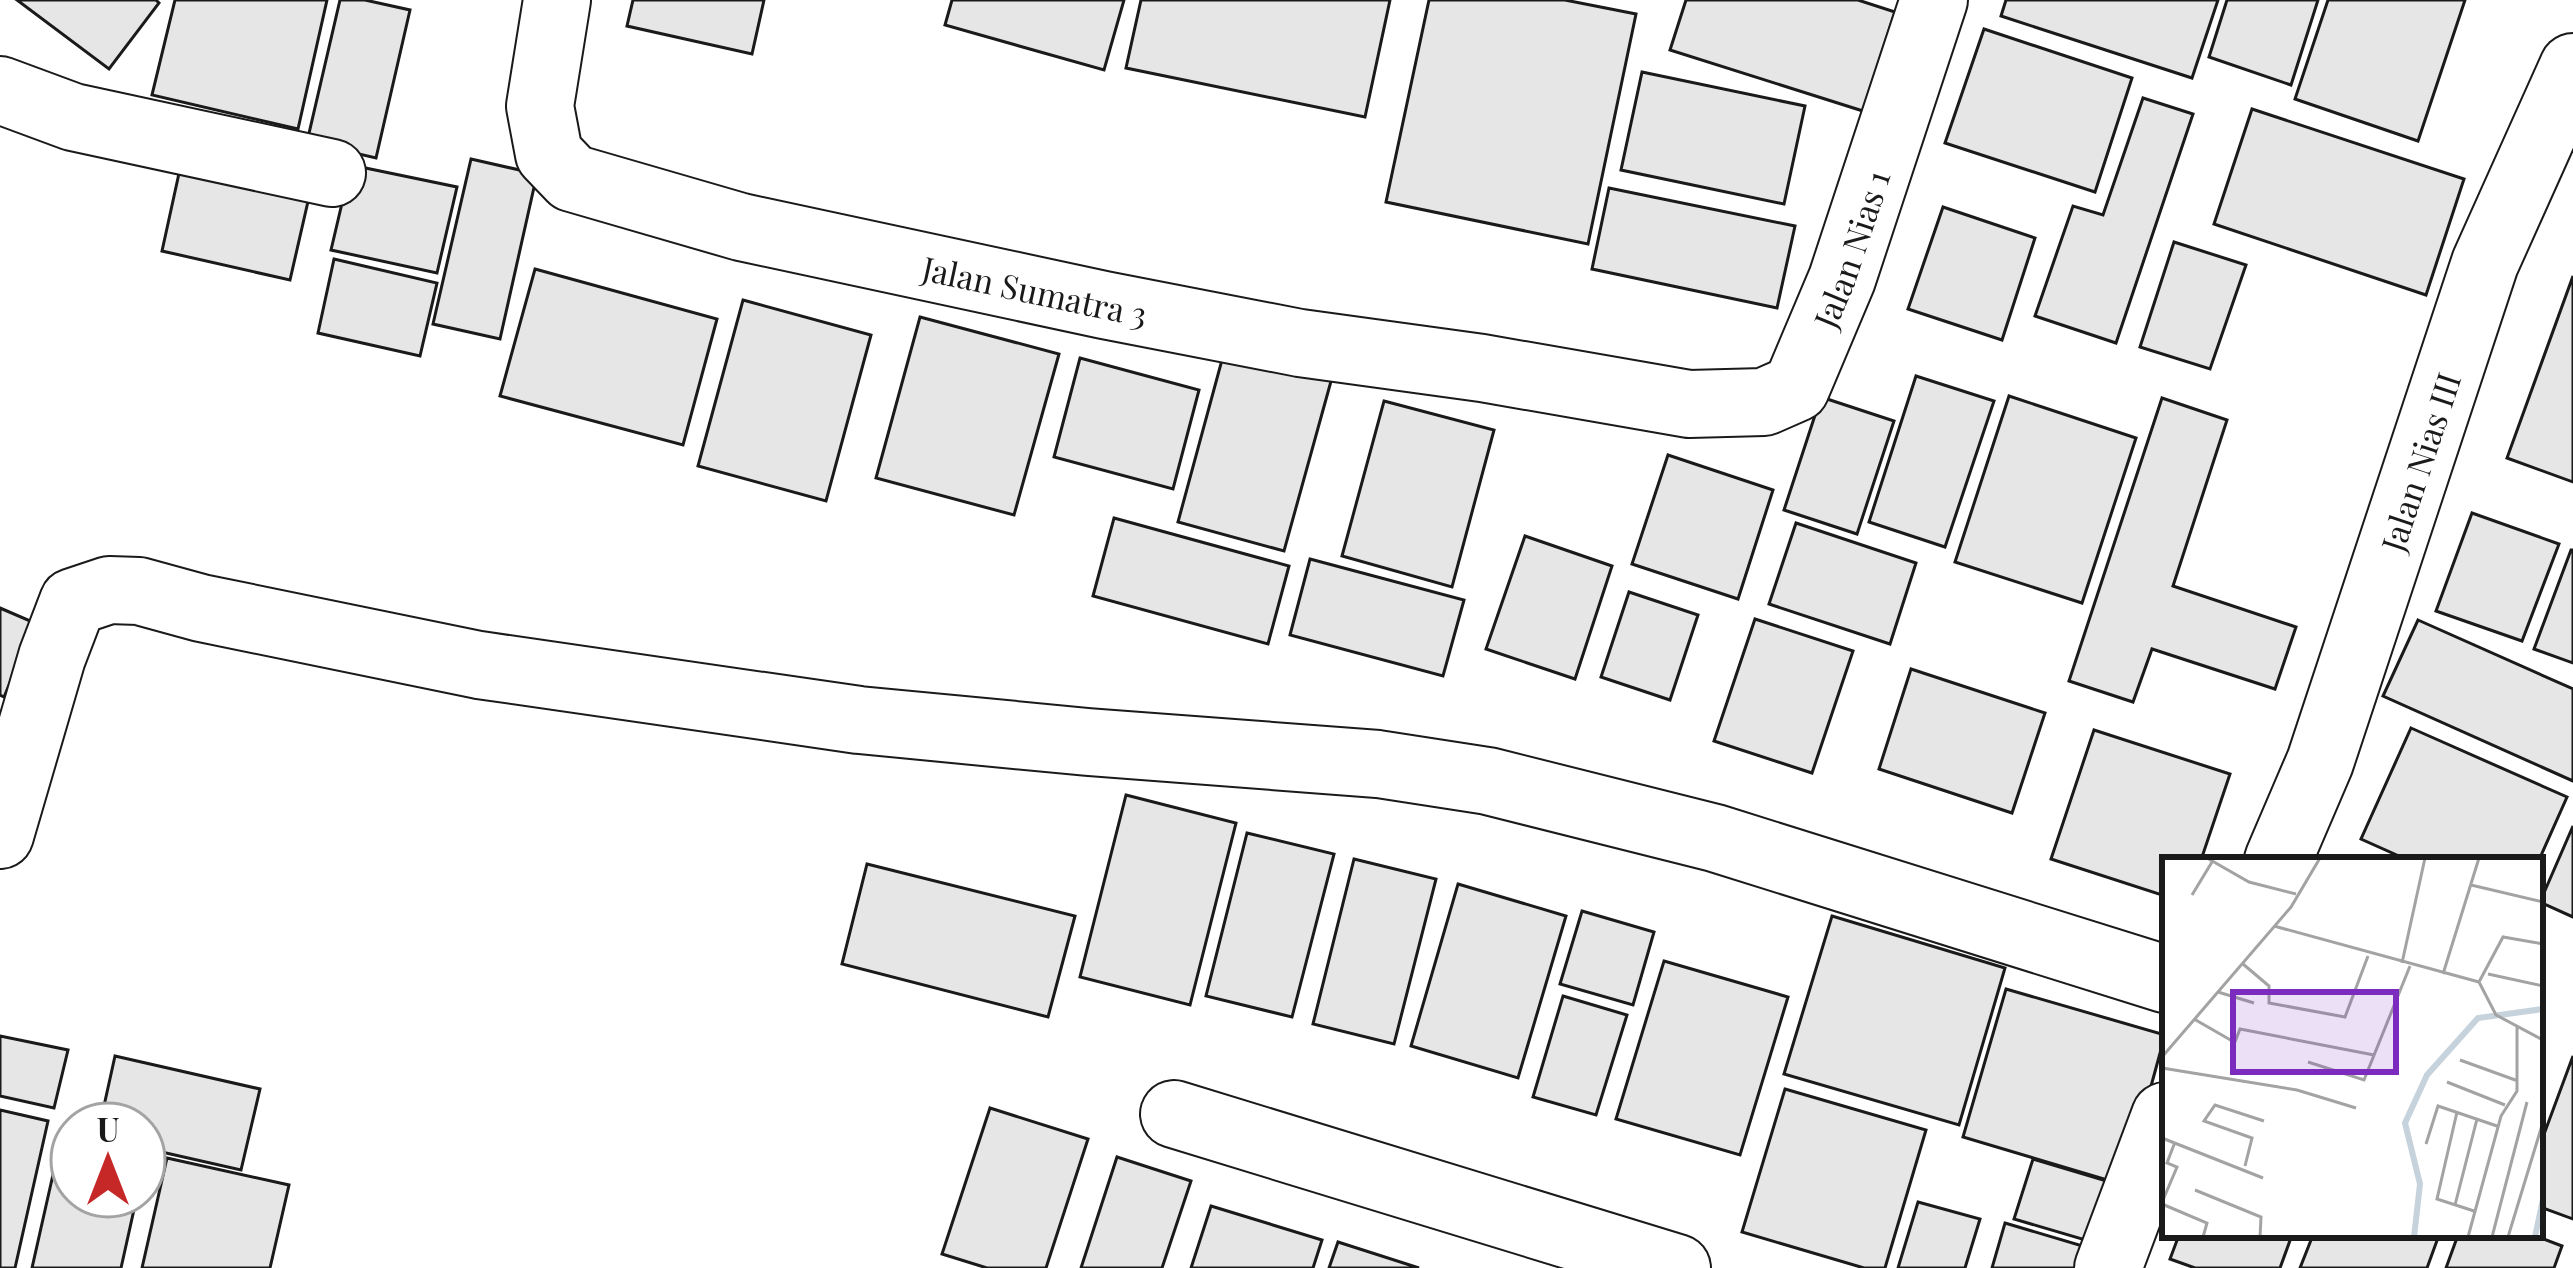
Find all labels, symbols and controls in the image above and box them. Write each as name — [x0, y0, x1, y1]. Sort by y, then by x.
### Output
street label: Jalan Nias 1 — [1802, 164, 1899, 335]
street label: Jalan Sumatra 3 — [918, 244, 1151, 335]
street label: Jalan Nias III — [2369, 366, 2469, 558]
inset map — [2162, 857, 2543, 1238]
north arrow — [48, 1100, 168, 1220]
text: U — [97, 1106, 120, 1150]

